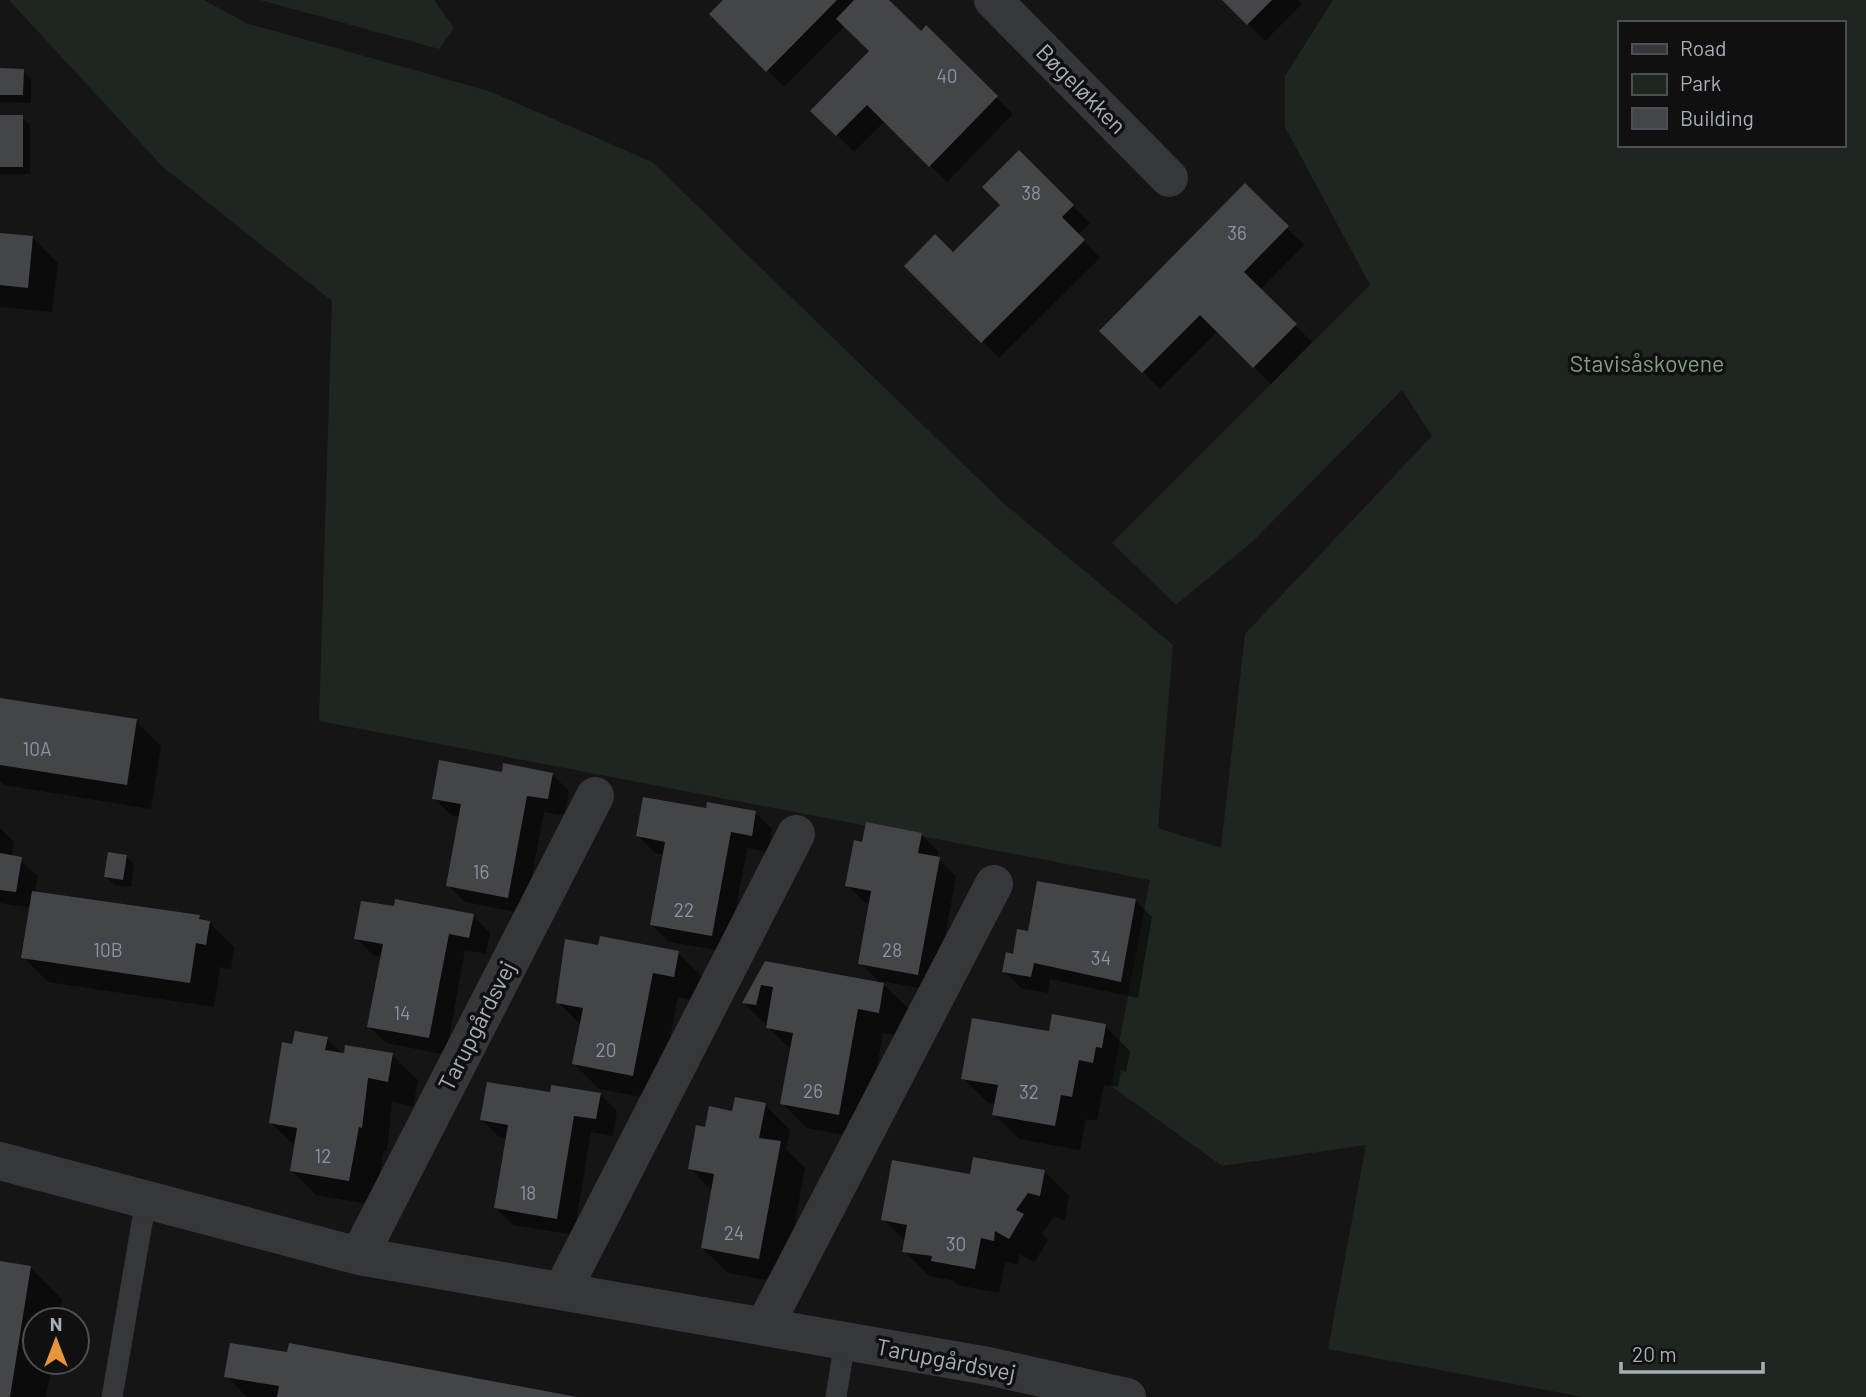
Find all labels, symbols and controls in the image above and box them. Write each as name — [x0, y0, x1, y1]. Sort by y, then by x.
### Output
legend — [1618, 21, 1845, 147]
text: Road — [1680, 35, 1726, 60]
street label: Bøgeløkken — [1031, 37, 1133, 139]
house number: 40 — [936, 64, 958, 87]
text: Park — [1680, 70, 1721, 95]
text: Building — [1680, 105, 1754, 130]
house number: 38 — [1021, 181, 1041, 204]
house number: 36 — [1227, 221, 1247, 244]
park label: Stavisåskovene — [1570, 349, 1724, 377]
house number: 10A — [23, 737, 51, 760]
house number: 16 — [473, 860, 489, 883]
house number: 22 — [674, 898, 694, 921]
house number: 10B — [93, 938, 123, 961]
house number: 28 — [882, 938, 902, 961]
house number: 34 — [1091, 946, 1111, 969]
street label: Tarupgårdsvej — [432, 956, 521, 1095]
house number: 14 — [393, 1001, 411, 1024]
house number: 20 — [596, 1038, 616, 1061]
house number: 26 — [803, 1079, 823, 1102]
house number: 32 — [1019, 1080, 1039, 1103]
house number: 12 — [315, 1144, 331, 1167]
house number: 18 — [520, 1181, 536, 1204]
house number: 24 — [724, 1221, 744, 1244]
house number: 30 — [946, 1232, 966, 1255]
north arrow — [21, 1306, 91, 1376]
text: N — [50, 1312, 62, 1335]
scale bar — [1621, 1330, 1763, 1374]
street label: Tarupgårdsvej — [874, 1332, 1018, 1386]
text: 20 m — [1632, 1341, 1677, 1366]

